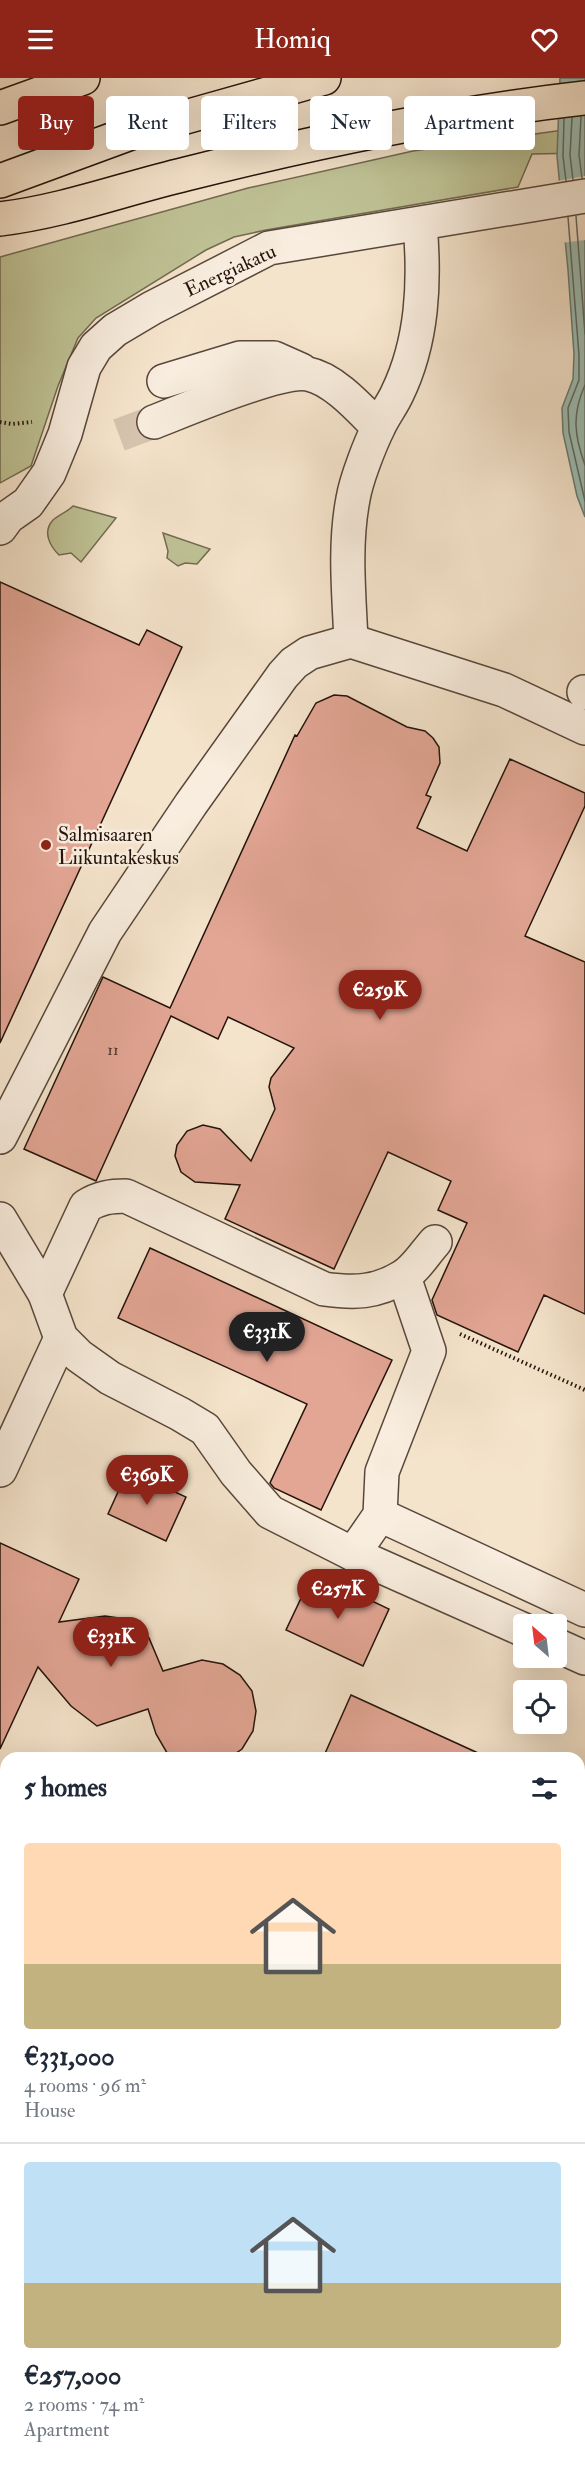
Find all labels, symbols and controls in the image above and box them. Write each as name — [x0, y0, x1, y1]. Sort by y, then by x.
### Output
icon: menu — [24, 23, 57, 56]
text: Homiq — [254, 23, 331, 56]
icon: heart — [528, 23, 561, 56]
chip: Buy — [18, 96, 94, 150]
chip: Rent — [106, 96, 189, 150]
chip: Filters — [201, 96, 298, 150]
chip: New — [310, 96, 392, 150]
chip: Apartment — [404, 96, 535, 150]
street label: Energiakatu — [180, 238, 280, 303]
place label: Salmisaaren Liikuntakeskus — [58, 822, 179, 870]
marker: Salmisaaren Liikuntakeskus — [39, 838, 53, 852]
pin: €259K — [338, 970, 422, 1021]
text: €259K — [353, 977, 407, 1002]
house number: 11 — [107, 1040, 119, 1060]
pin: €331K — [225, 1312, 309, 1363]
text: €331K — [243, 1319, 291, 1344]
pin: €369K — [105, 1455, 189, 1506]
text: €369K — [120, 1462, 174, 1487]
pin: €257K — [296, 1569, 380, 1620]
text: €257K — [311, 1576, 365, 1601]
north arrow — [513, 1614, 567, 1668]
map controls — [513, 1614, 567, 1734]
pin: €331K — [69, 1617, 153, 1668]
text: €331K — [87, 1624, 135, 1649]
button: locate — [513, 1680, 567, 1734]
text: 5 homes — [24, 1772, 107, 1804]
icon: filters — [528, 1772, 561, 1805]
icon: home — [239, 1882, 347, 1990]
text: €331,000 — [24, 2041, 115, 2073]
text: 4 rooms · 96 m² — [24, 2073, 146, 2098]
text: House — [24, 2098, 75, 2123]
icon: home — [239, 2201, 347, 2309]
text: €257,000 — [24, 2360, 121, 2392]
text: 2 rooms · 74 m² — [24, 2392, 145, 2417]
text: Apartment — [24, 2417, 109, 2442]

